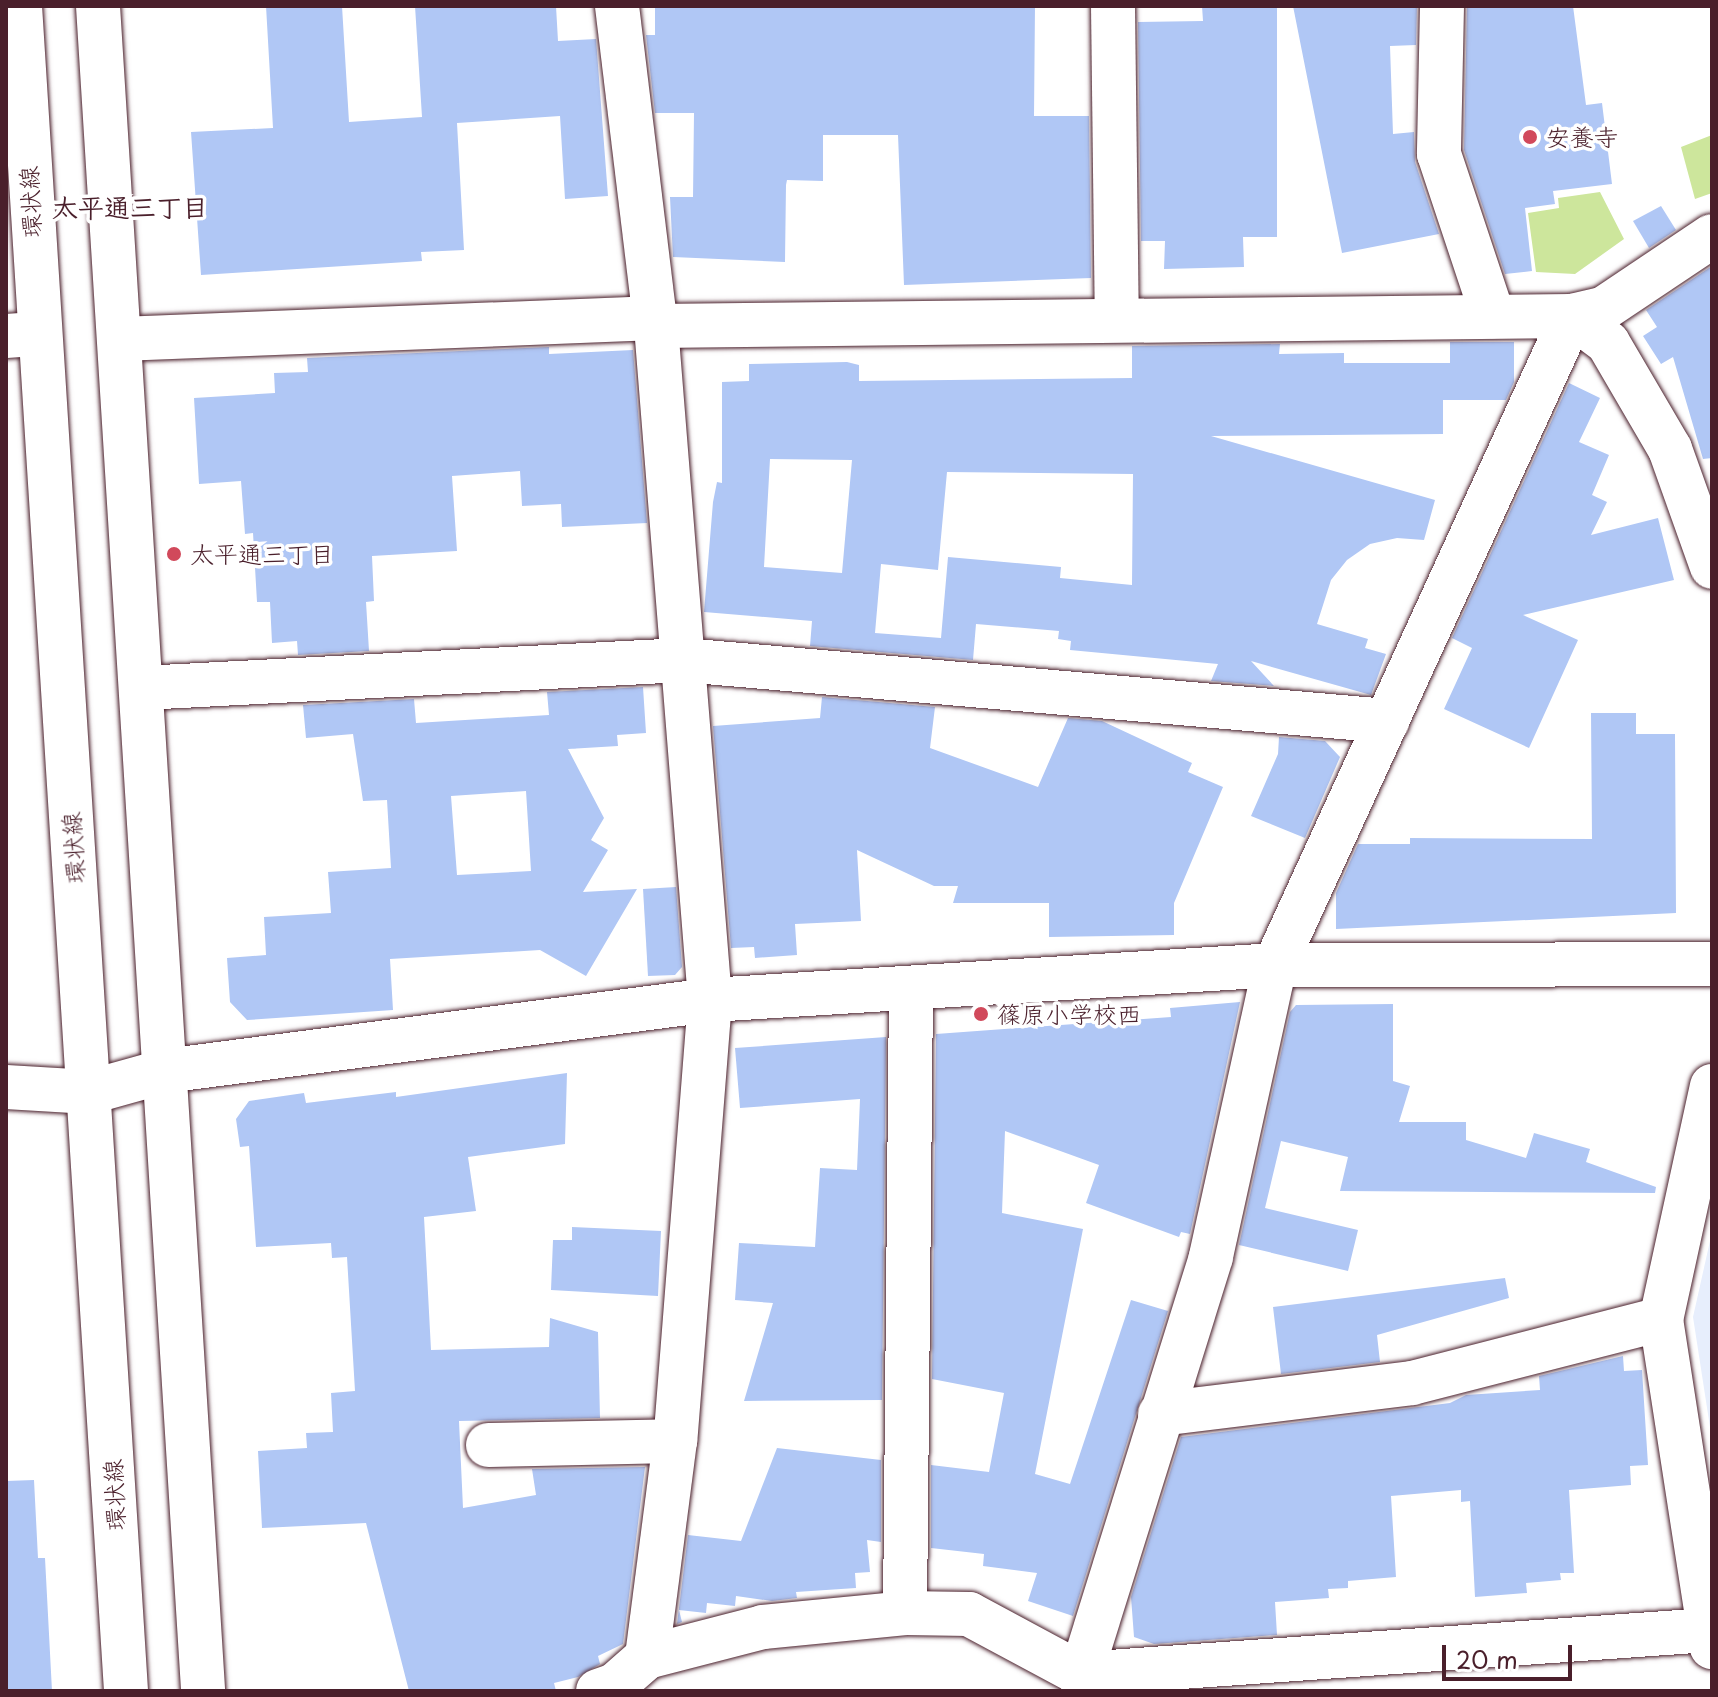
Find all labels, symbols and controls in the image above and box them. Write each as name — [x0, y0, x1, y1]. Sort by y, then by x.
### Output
place label: 安養寺 — [1546, 123, 1618, 151]
marker: 安養寺 — [1521, 128, 1539, 146]
street label: 環状線 — [14, 165, 46, 239]
district label: 太平通三丁目 — [52, 191, 208, 223]
place label: 太平通三丁目 — [190, 540, 334, 568]
marker: 太平通三丁目 — [165, 545, 183, 563]
street label: 環状線 — [56, 811, 90, 885]
place label: 篠原小学校西 — [997, 1000, 1141, 1028]
marker: 篠原小学校西 — [972, 1005, 990, 1023]
street label: 環状線 — [98, 1458, 130, 1532]
scale bar — [1446, 1629, 1576, 1679]
text: 20 m — [1456, 1641, 1518, 1677]

